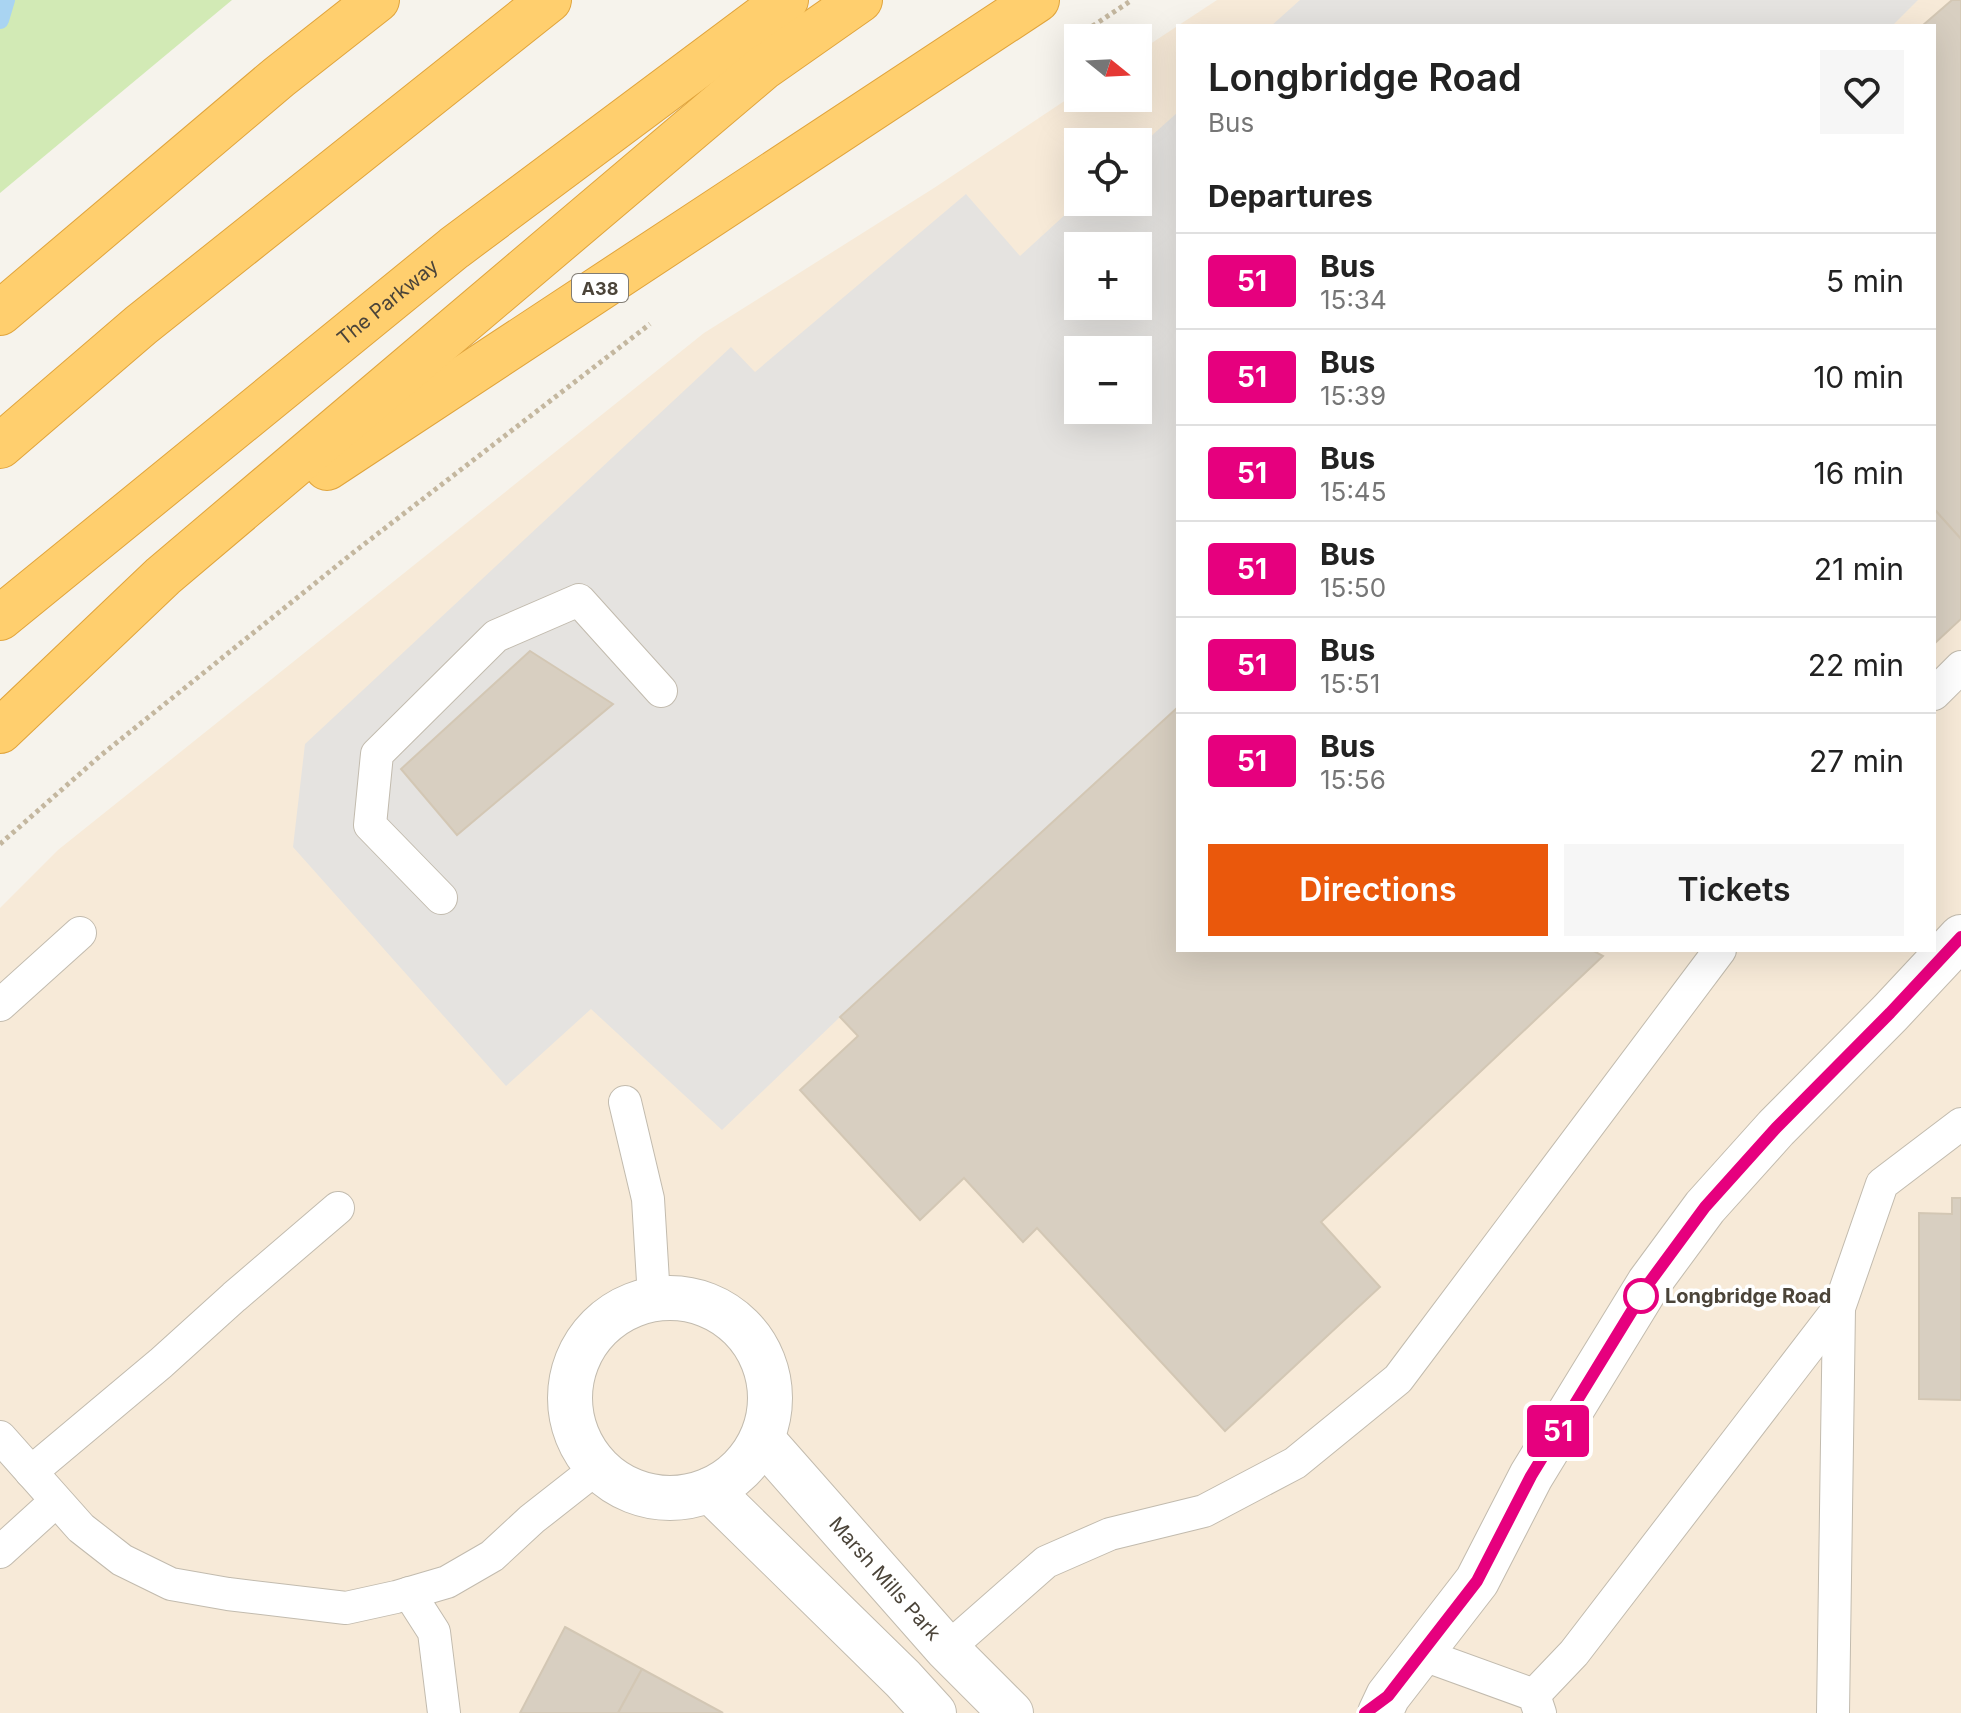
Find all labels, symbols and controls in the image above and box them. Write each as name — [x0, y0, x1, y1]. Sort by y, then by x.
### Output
north arrow — [1064, 24, 1152, 112]
map controls — [1064, 24, 1152, 424]
button: heart — [1820, 50, 1904, 134]
text: Longbridge Road — [1208, 54, 1522, 100]
text: Bus — [1208, 107, 1254, 138]
button: locate — [1064, 128, 1152, 216]
text: Departures — [1208, 178, 1373, 214]
button: + — [1064, 232, 1152, 320]
text: Bus — [1320, 248, 1375, 284]
street label: The Parkway — [332, 254, 443, 350]
text: 5 min — [1826, 263, 1904, 299]
text: 51 — [1237, 264, 1267, 298]
road number: A38 — [572, 274, 628, 302]
text: 15:34 — [1320, 284, 1387, 315]
button: − — [1064, 336, 1152, 424]
text: Bus — [1320, 344, 1375, 380]
text: 10 min — [1813, 359, 1904, 395]
text: 51 — [1237, 360, 1267, 394]
text: 15:39 — [1320, 380, 1386, 411]
text: Bus — [1320, 440, 1375, 476]
text: 16 min — [1813, 455, 1904, 491]
text: 51 — [1237, 456, 1267, 490]
text: 15:45 — [1320, 476, 1386, 507]
text: Bus — [1320, 536, 1375, 572]
text: 21 min — [1814, 551, 1904, 587]
text: 51 — [1237, 552, 1267, 586]
text: 15:50 — [1320, 572, 1386, 603]
text: Bus — [1320, 632, 1375, 668]
text: 22 min — [1808, 647, 1904, 683]
text: 51 — [1237, 648, 1267, 682]
text: 15:51 — [1320, 668, 1380, 699]
text: Bus — [1320, 728, 1375, 764]
text: 27 min — [1809, 743, 1904, 779]
text: 51 — [1237, 744, 1267, 778]
text: 15:56 — [1320, 764, 1386, 795]
button: Directions — [1208, 844, 1548, 936]
button: Tickets — [1564, 844, 1904, 936]
marker: Longbridge Road — [1624, 1279, 1658, 1313]
place label: Longbridge Road — [1665, 1284, 1831, 1308]
line badge: 51 — [1522, 1405, 1594, 1457]
text: 51 — [1543, 1414, 1573, 1448]
street label: Marsh Mills Park — [824, 1512, 946, 1645]

